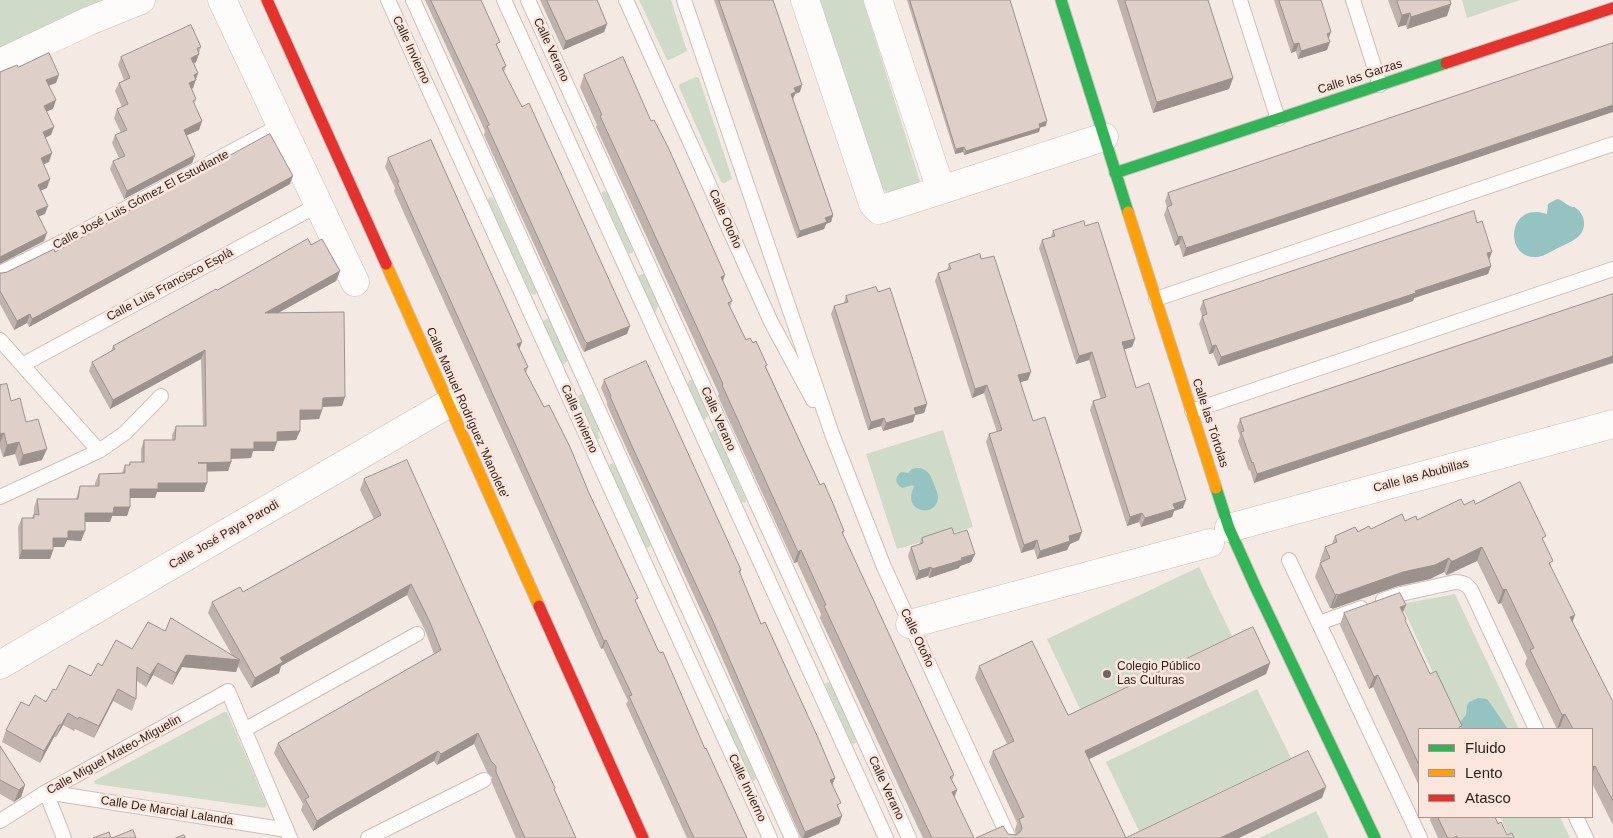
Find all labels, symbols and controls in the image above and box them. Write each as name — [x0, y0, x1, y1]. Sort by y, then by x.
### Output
street label: Calle Invierno — [389, 14, 433, 86]
street label: Calle Verano — [530, 16, 572, 84]
street label: Calle las Garzas — [1316, 57, 1404, 97]
street label: Calle José Luis Gómez El Estudiante — [50, 147, 232, 253]
street label: Calle Otoño — [706, 187, 744, 251]
street label: Calle Luis Francisco Esplà — [104, 245, 236, 325]
street label: Calle Manuel Rodríguez 'Manolete' — [423, 325, 511, 501]
street label: Calle las Tórtolas — [1189, 377, 1231, 469]
street label: Calle Invierno — [558, 383, 600, 455]
street label: Calle Verano — [697, 385, 739, 453]
street label: Calle las Abubillas — [1372, 456, 1470, 496]
street label: Calle José Paya Parodi — [166, 498, 282, 572]
street label: Calle Otoño — [897, 606, 937, 670]
place label: Colegio Público Las Culturas — [1117, 660, 1200, 688]
marker: Colegio Público Las Culturas — [1101, 668, 1113, 680]
street label: Calle Miguel Mateo-Miguelin — [44, 712, 184, 798]
legend — [1418, 728, 1593, 818]
text: Fluido — [1465, 739, 1506, 756]
street label: Calle Invierno — [725, 752, 769, 824]
street label: Calle Verano — [865, 754, 907, 822]
text: Lento — [1465, 764, 1503, 781]
text: Atasco — [1465, 789, 1511, 806]
street label: Calle De Marcial Lalanda — [100, 793, 234, 829]

